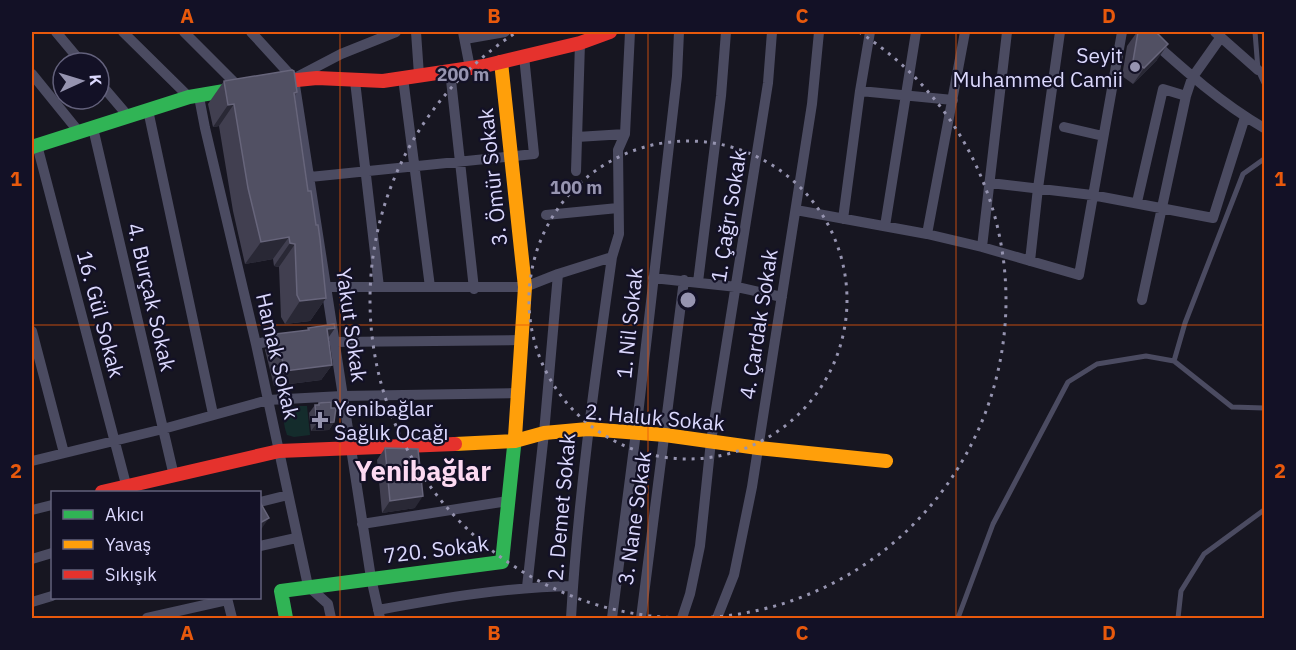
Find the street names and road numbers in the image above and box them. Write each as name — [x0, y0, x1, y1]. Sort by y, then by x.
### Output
street label: 3. Ömür Sokak — [471, 107, 513, 247]
street label: 1. Çağrı Sokak — [704, 148, 752, 284]
street label: 4. Burçak Sokak — [121, 220, 183, 374]
street label: 16. Gül Sokak — [71, 247, 131, 381]
street label: 4. Çardak Sokak — [732, 247, 784, 401]
street label: Yakut Sokak — [330, 266, 374, 384]
street label: 1. Nil Sokak — [609, 266, 649, 380]
street label: Hamak Sokak — [250, 290, 306, 422]
street label: 2. Haluk Sokak — [584, 397, 726, 437]
street label: 2. Demet Sokak — [541, 432, 581, 582]
street label: 3. Nane Sokak — [611, 449, 657, 587]
street label: 720. Sokak — [382, 529, 490, 569]

